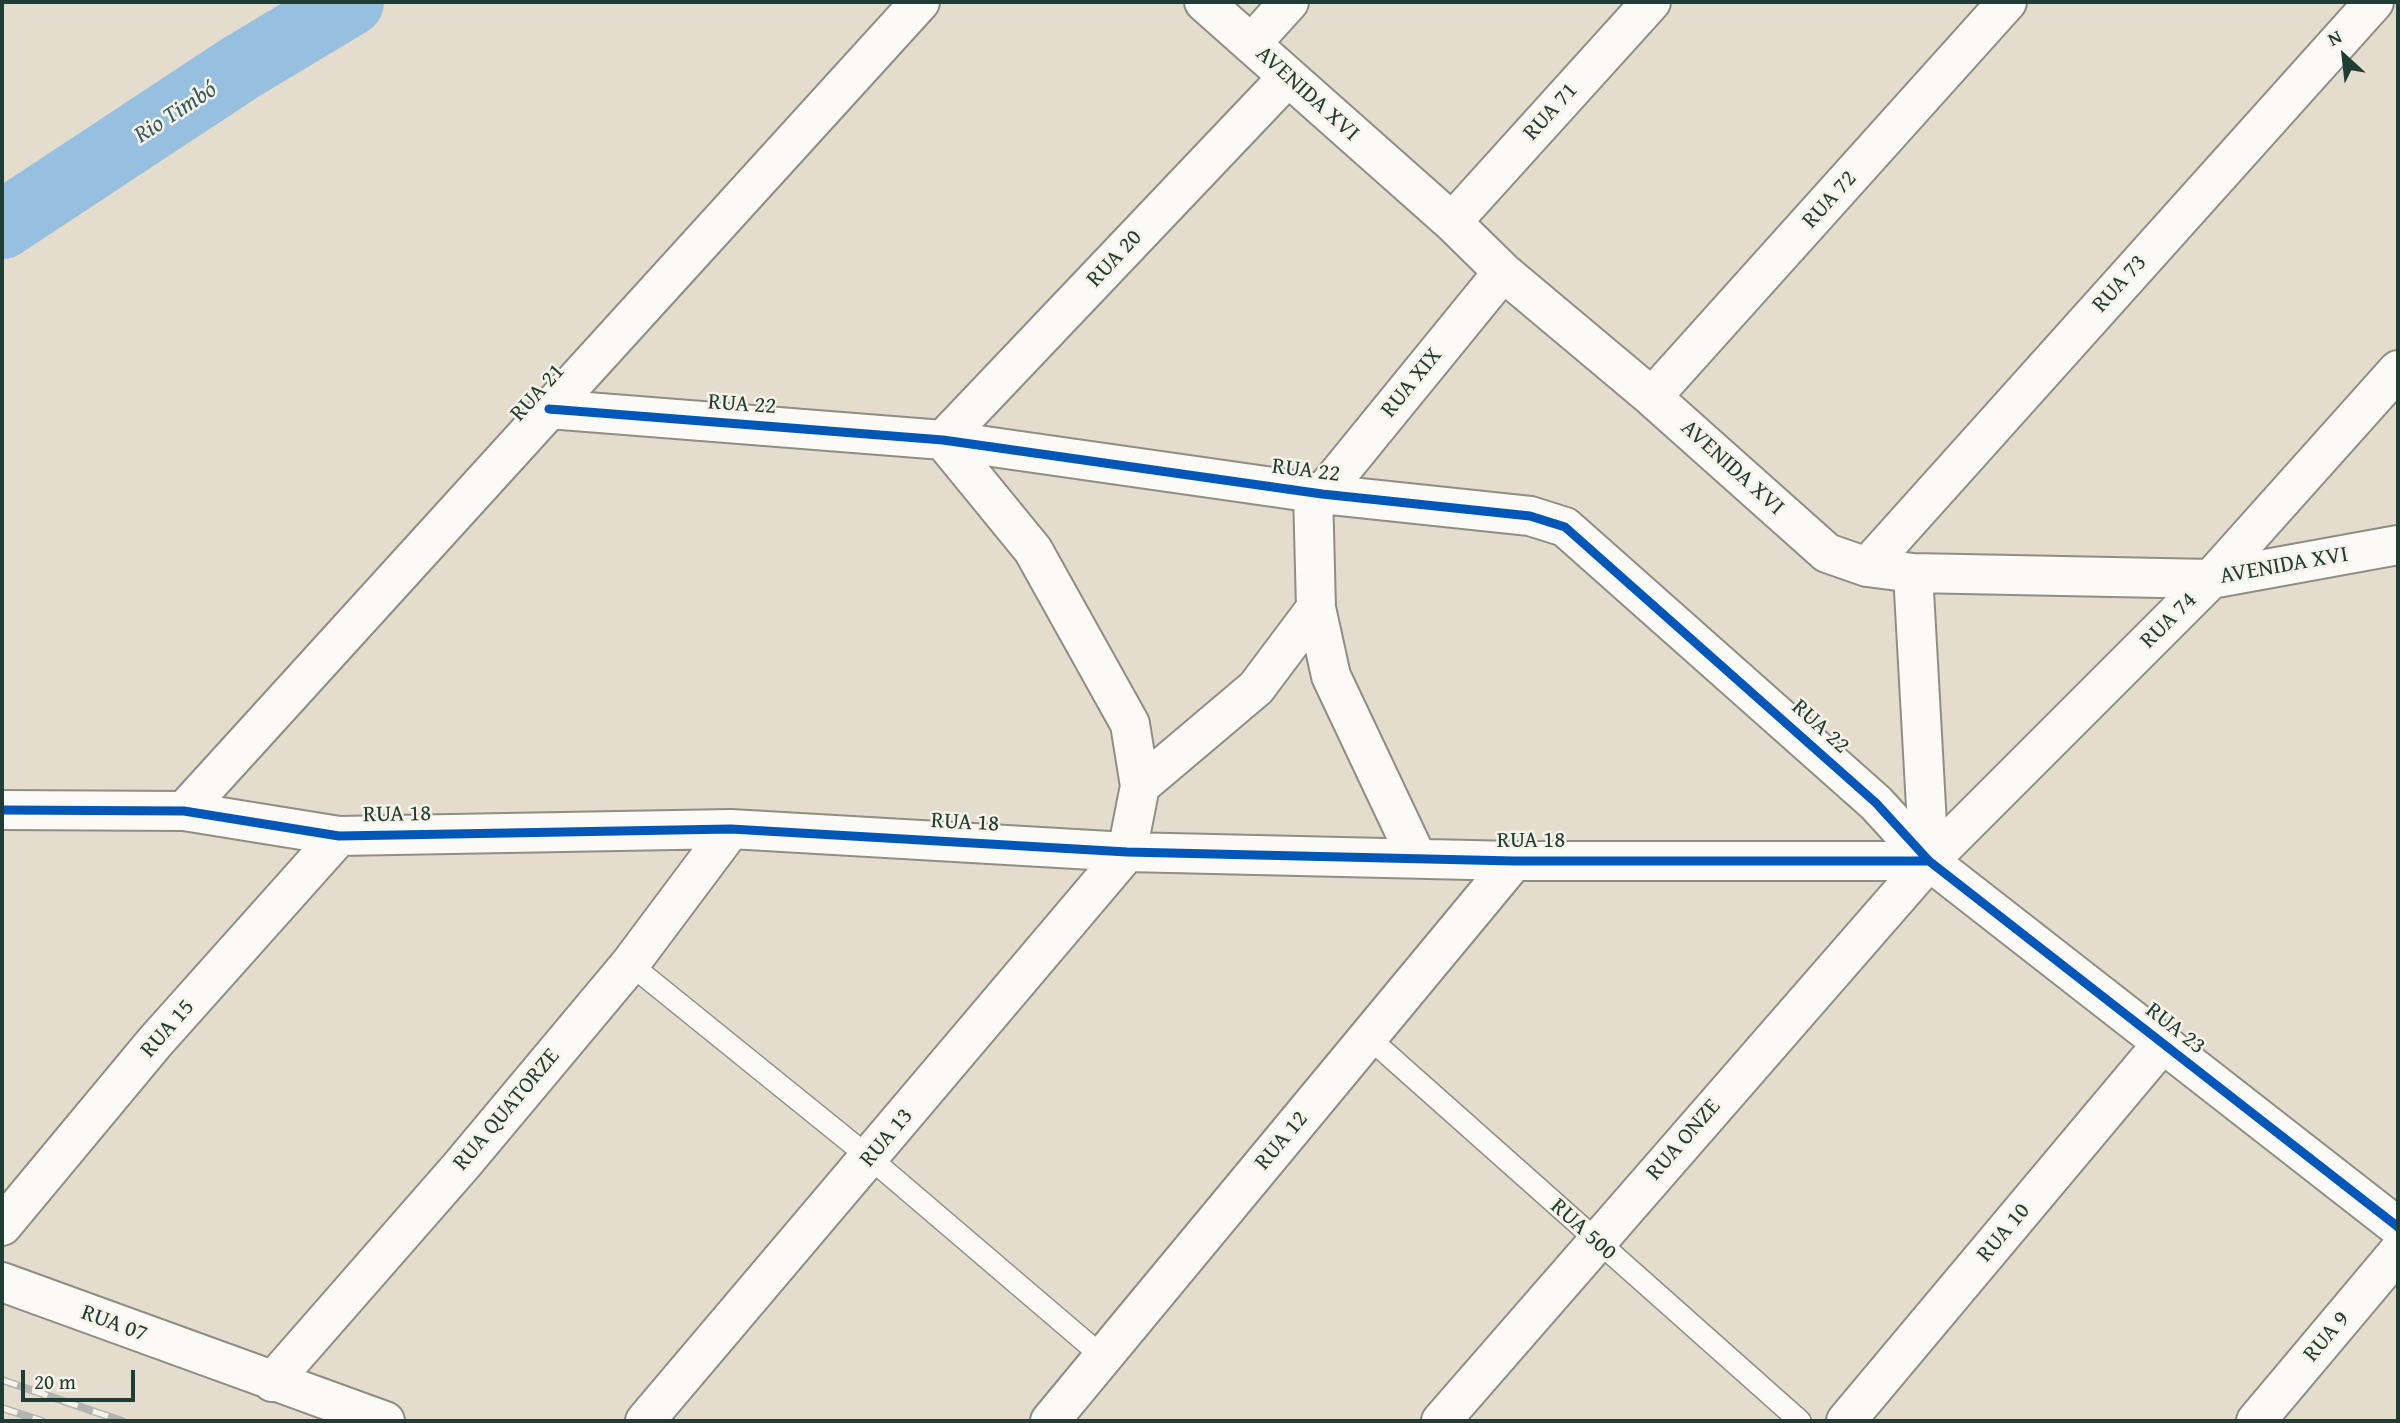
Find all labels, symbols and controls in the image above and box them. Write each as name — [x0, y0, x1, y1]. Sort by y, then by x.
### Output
north arrow — [2309, 21, 2379, 91]
text: N — [2322, 22, 2346, 53]
street label: AVENIDA XVI — [1250, 40, 1364, 148]
water label: Rio Timbó — [129, 76, 223, 150]
street label: RUA 71 — [1518, 77, 1584, 147]
street label: RUA 72 — [1797, 165, 1863, 235]
street label: RUA 20 — [1082, 225, 1148, 293]
street label: RUA 73 — [2087, 249, 2153, 319]
street label: RUA XIX — [1376, 342, 1448, 424]
street label: RUA 21 — [505, 358, 571, 428]
street label: RUA 22 — [707, 389, 777, 421]
street label: AVENIDA XVI — [1675, 414, 1789, 522]
street label: RUA 22 — [1270, 453, 1342, 489]
street label: AVENIDA XVI — [2218, 541, 2350, 591]
street label: RUA 74 — [2135, 587, 2203, 655]
street label: RUA 22 — [1785, 694, 1855, 760]
street label: RUA 18 — [363, 801, 431, 829]
street label: RUA 18 — [930, 807, 1000, 839]
street label: RUA 18 — [1497, 827, 1565, 855]
street label: RUA 15 — [135, 994, 201, 1064]
street label: RUA 23 — [2140, 997, 2210, 1061]
street label: RUA QUATORZE — [448, 1043, 566, 1177]
street label: RUA ONZE — [1641, 1094, 1727, 1186]
street label: RUA 13 — [854, 1103, 920, 1173]
street label: RUA 12 — [1249, 1106, 1315, 1176]
street label: RUA 500 — [1544, 1193, 1622, 1267]
street label: RUA 10 — [1971, 1198, 2037, 1268]
street label: RUA 07 — [77, 1299, 151, 1349]
street label: RUA 9 — [2298, 1306, 2356, 1368]
scale bar — [24, 1356, 138, 1400]
text: 20 m — [34, 1366, 76, 1397]

